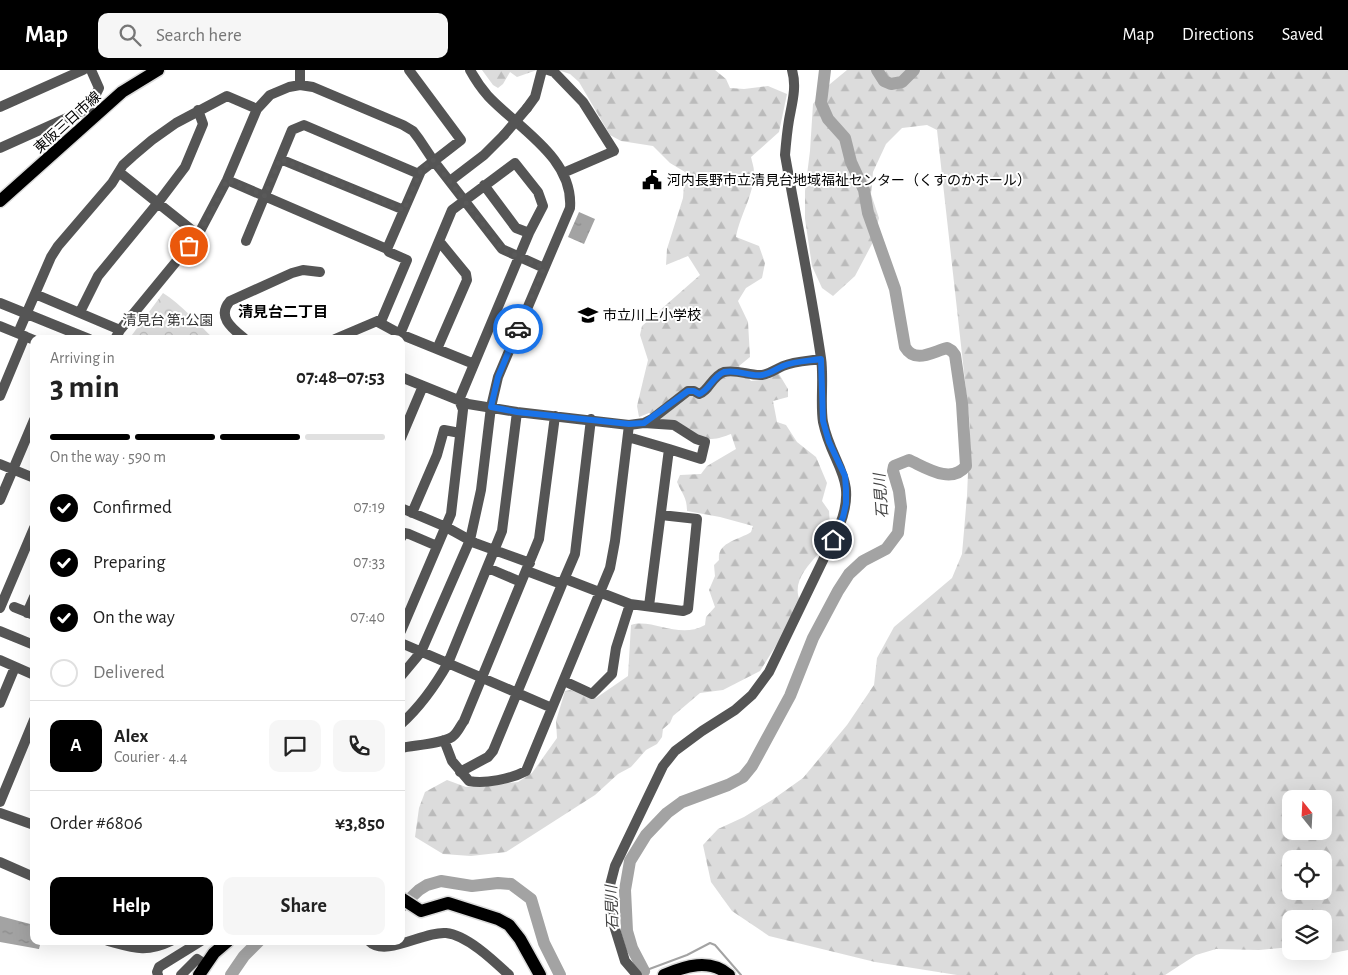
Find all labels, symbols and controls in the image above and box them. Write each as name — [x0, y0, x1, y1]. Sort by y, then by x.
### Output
search box — [98, 13, 448, 58]
icon: search — [116, 21, 144, 49]
text: Map — [25, 23, 68, 47]
text: Search here — [156, 26, 242, 45]
text: Map — [1123, 26, 1154, 44]
text: Directions — [1182, 26, 1254, 44]
text: Saved — [1282, 26, 1323, 44]
street label: 東阪三日市線 — [31, 89, 104, 156]
public building icon: 河内長野市立清見台地域福祉センター（くすのかホール） — [641, 169, 663, 191]
place label: 河内長野市立清見台地域福祉センター（くすのかホール） — [667, 172, 1031, 188]
pin — [168, 225, 210, 267]
icon: bag — [175, 232, 203, 260]
district label: 清見台二丁目 — [238, 304, 328, 320]
courier — [493, 304, 543, 354]
school or university icon: 市立川上小学校 — [577, 304, 599, 326]
place label: 市立川上小学校 — [603, 308, 701, 323]
park label: 清見台 第1公園 — [122, 312, 214, 328]
icon: car — [504, 315, 532, 343]
text: Arriving in — [50, 350, 115, 366]
text: 07:48–07:53 — [296, 368, 385, 387]
text: 3 min — [50, 371, 120, 403]
text: On the way · 590 m — [50, 449, 166, 465]
water label: 石見川 — [871, 471, 891, 519]
icon: check — [50, 494, 78, 522]
text: Confirmed — [93, 498, 172, 517]
text: 07:19 — [353, 499, 385, 515]
pin — [812, 519, 854, 561]
icon: home — [819, 526, 847, 554]
icon: check — [50, 549, 78, 577]
text: Preparing — [93, 553, 166, 572]
text: 07:33 — [353, 554, 385, 570]
icon: check — [50, 604, 78, 632]
text: On the way — [93, 608, 175, 627]
text: 07:40 — [350, 609, 385, 625]
text: Delivered — [93, 663, 165, 682]
button: chat — [269, 720, 321, 772]
button: phone — [333, 720, 385, 772]
text: Alex — [114, 727, 148, 746]
text: A — [70, 736, 82, 755]
text: Courier · 4.4 — [114, 749, 187, 765]
north arrow — [1282, 790, 1332, 840]
map controls — [1282, 790, 1332, 960]
text: Order #6806 — [50, 814, 143, 833]
text: ¥3,850 — [335, 814, 385, 833]
button: locate — [1282, 850, 1332, 900]
button: Help — [50, 877, 213, 935]
button: Share — [223, 877, 385, 935]
water label: 石見川 — [603, 883, 621, 931]
button: layers — [1282, 910, 1332, 960]

